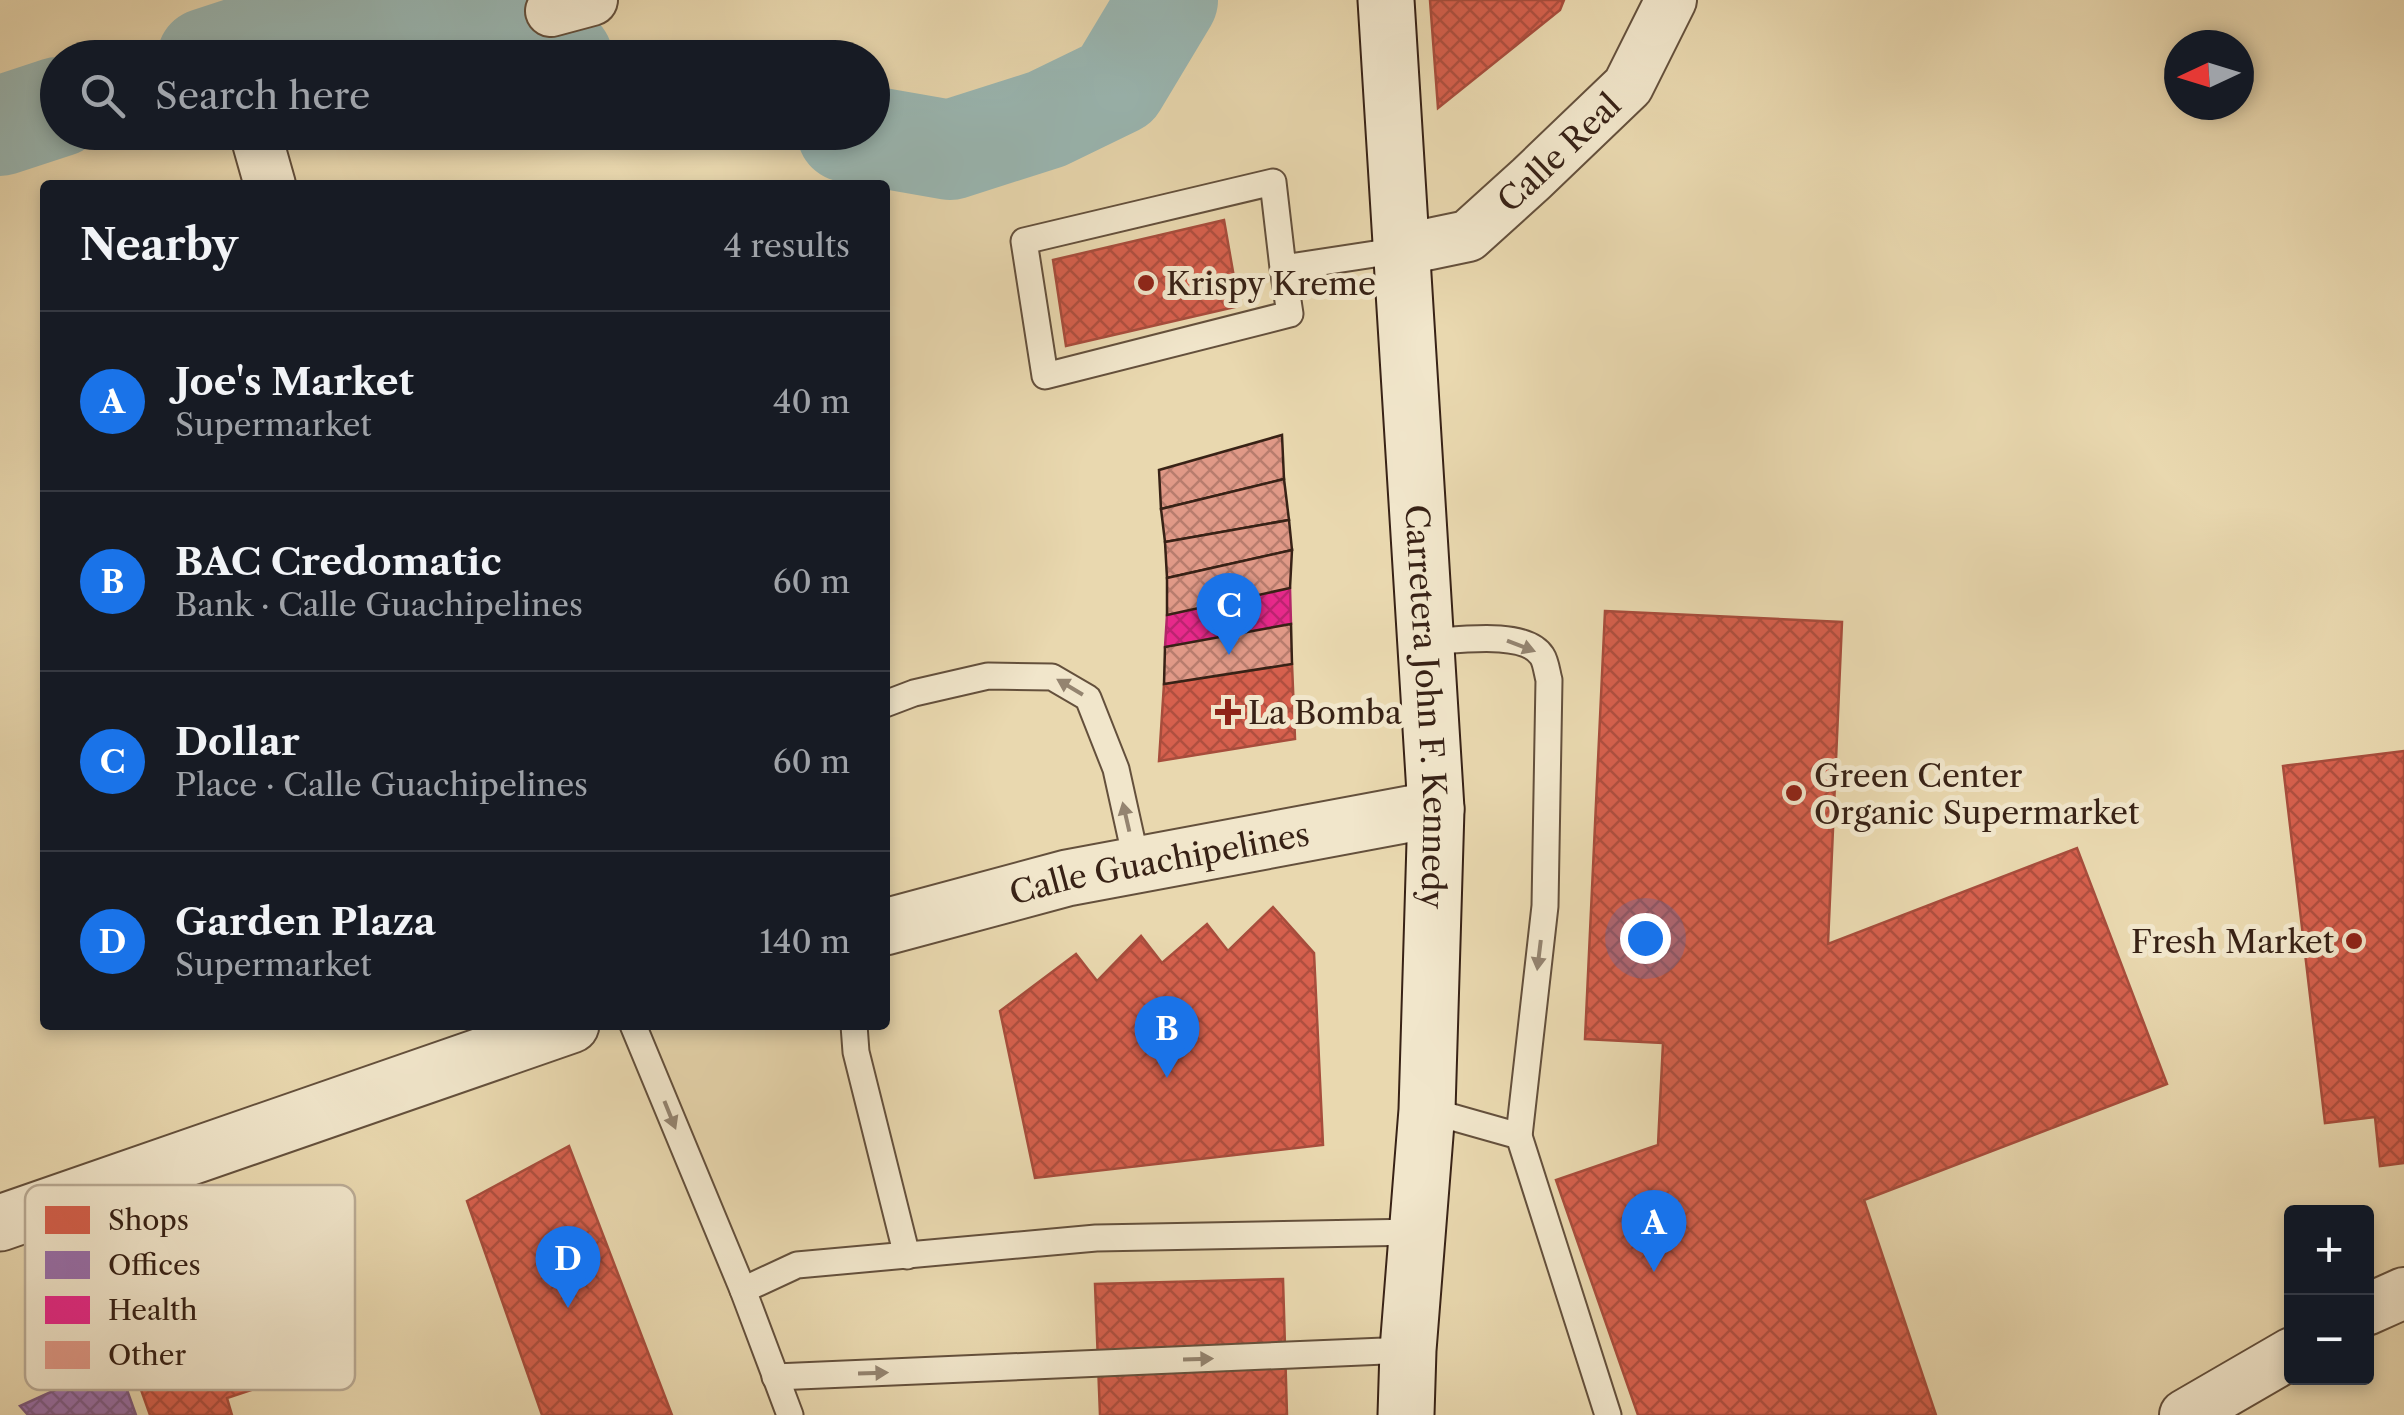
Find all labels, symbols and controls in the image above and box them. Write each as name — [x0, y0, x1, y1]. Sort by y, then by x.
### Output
north arrow — [2164, 30, 2254, 120]
search box — [40, 40, 890, 150]
icon: search — [75, 68, 130, 123]
text: Search here — [155, 72, 370, 119]
street label: Calle Real — [1489, 85, 1628, 219]
text: Nearby — [80, 219, 238, 271]
text: 4 results — [724, 226, 850, 265]
place label: Krispy Kreme — [1166, 264, 1376, 303]
marker: Krispy Kreme — [1135, 272, 1157, 294]
text: Joe's Market — [175, 358, 414, 405]
text: A — [100, 382, 125, 421]
text: 40 m — [773, 382, 850, 421]
text: Supermarket — [175, 405, 372, 444]
street label: Carretera John F. Kennedy — [1398, 503, 1456, 911]
text: BAC Credomatic — [175, 538, 501, 585]
text: B — [101, 562, 124, 601]
text: 60 m — [773, 562, 850, 601]
pin: C — [1196, 572, 1262, 655]
text: Bank · Calle Guachipelines — [175, 585, 583, 624]
one-way arrow — [1506, 638, 1536, 654]
one-way arrow — [1056, 679, 1084, 696]
place label: La Bomba — [1248, 693, 1402, 732]
marker: La Bomba — [1217, 701, 1239, 723]
text: Dollar — [175, 718, 300, 765]
text: C — [100, 742, 125, 781]
text: 60 m — [773, 742, 850, 781]
place label: Green Center Organic Supermarket — [1814, 756, 2140, 832]
text: Place · Calle Guachipelines — [175, 765, 588, 804]
marker: Green Center Organic Supermarket — [1783, 782, 1805, 804]
one-way arrow — [1118, 801, 1134, 832]
street label: Calle Guachipelines — [1005, 814, 1312, 912]
text: Garden Plaza — [175, 898, 436, 945]
your location — [1620, 913, 1671, 964]
text: D — [99, 922, 126, 961]
text: 140 m — [759, 922, 850, 961]
place label: Fresh Market — [2131, 922, 2335, 961]
marker: Fresh Market — [2343, 930, 2365, 952]
one-way arrow — [1531, 940, 1547, 972]
text: Supermarket — [175, 945, 372, 984]
pin: B — [1134, 996, 1200, 1078]
one-way arrow — [663, 1100, 679, 1130]
legend — [25, 1185, 355, 1390]
pin: A — [1622, 1190, 1686, 1272]
text: Shops — [108, 1203, 189, 1237]
map controls — [2284, 1205, 2374, 1385]
button: + — [2284, 1205, 2374, 1295]
pin: D — [536, 1226, 600, 1308]
text: Offices — [108, 1248, 201, 1282]
text: Health — [108, 1293, 198, 1327]
button: − — [2284, 1295, 2374, 1385]
text: Other — [108, 1338, 186, 1372]
one-way arrow — [1182, 1351, 1214, 1367]
one-way arrow — [857, 1365, 889, 1381]

